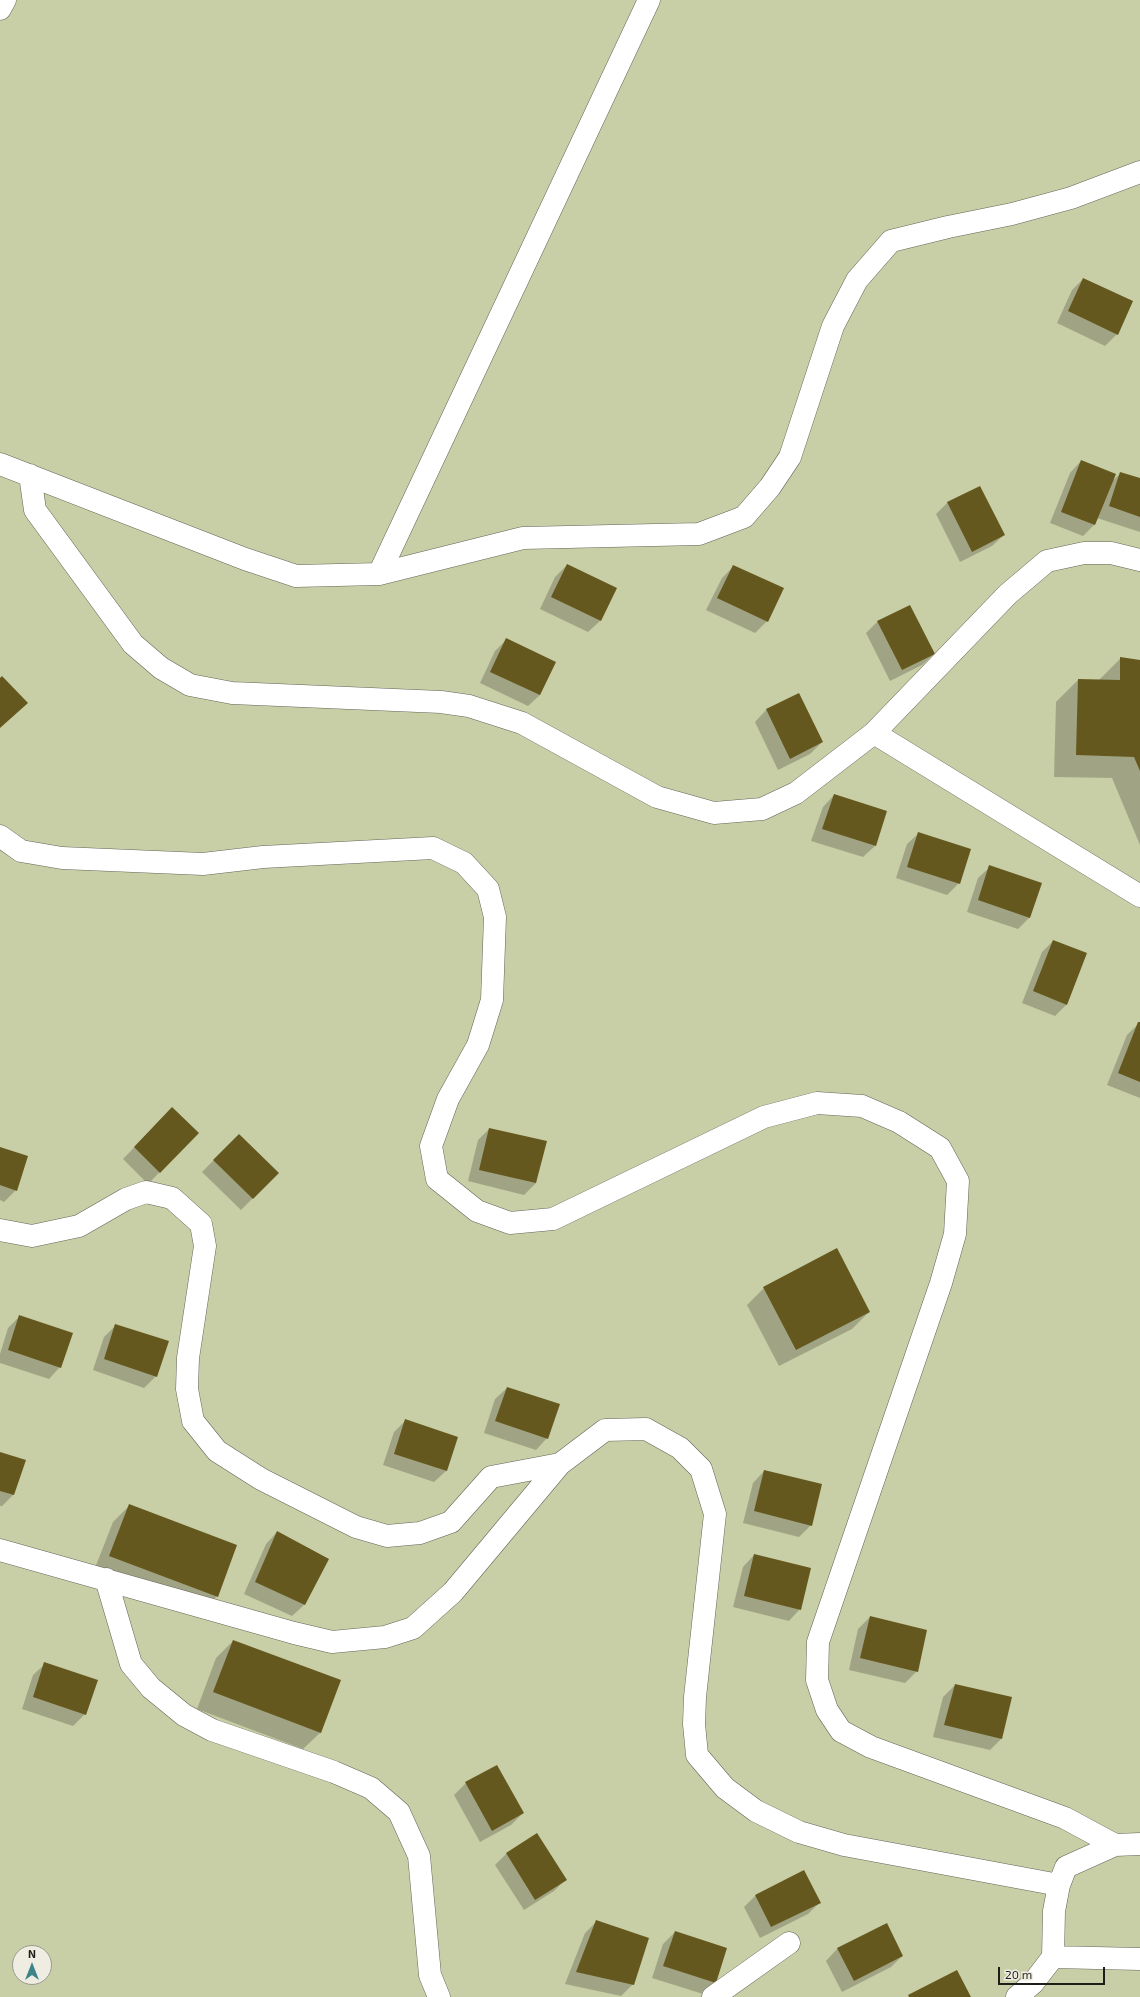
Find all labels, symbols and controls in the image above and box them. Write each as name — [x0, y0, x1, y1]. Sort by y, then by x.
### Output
north arrow — [12, 1945, 52, 1985]
text: N — [28, 1947, 36, 1960]
scale bar — [1000, 1959, 1107, 1985]
text: 20 m — [1005, 1967, 1032, 1981]

